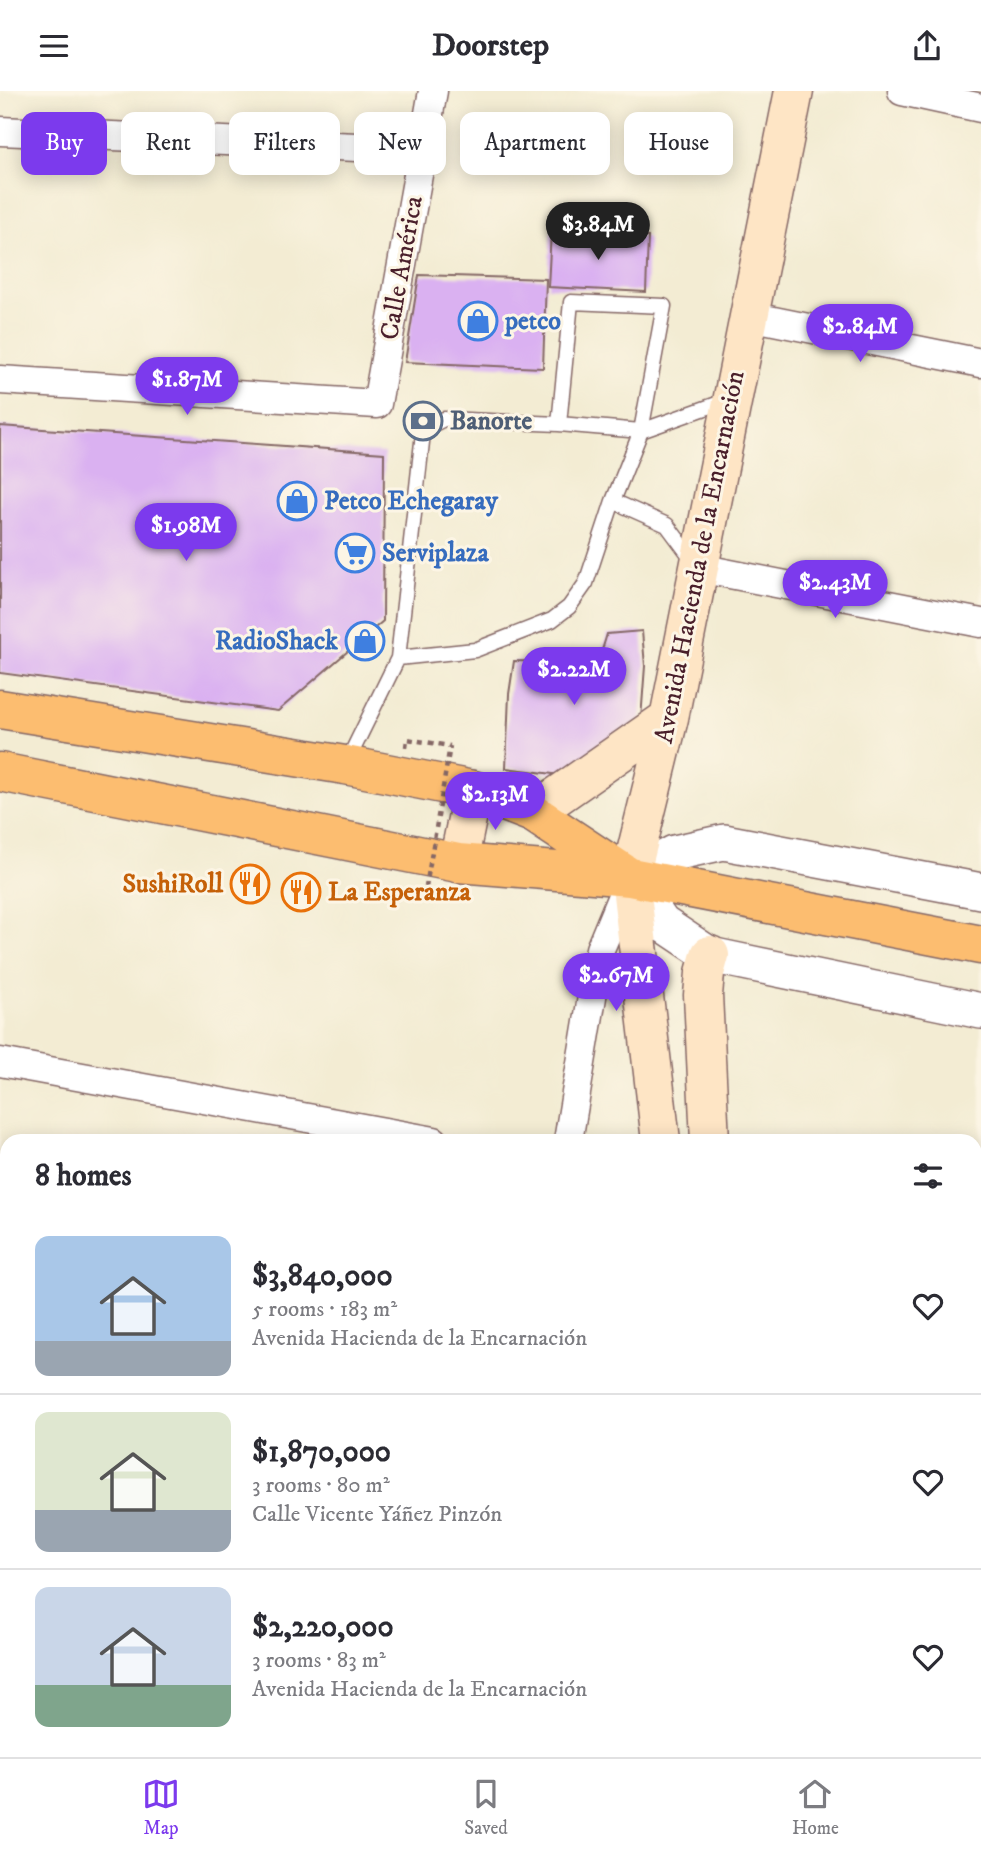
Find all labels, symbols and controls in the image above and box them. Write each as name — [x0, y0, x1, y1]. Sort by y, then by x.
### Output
text: Doorstep — [432, 26, 549, 66]
icon: menu — [35, 27, 73, 65]
icon: share — [908, 27, 946, 65]
chip: Buy — [21, 112, 107, 175]
chip: Rent — [121, 112, 215, 175]
chip: Filters — [229, 112, 340, 175]
chip: New — [354, 112, 446, 175]
chip: Apartment — [460, 112, 610, 175]
chip: House — [624, 112, 733, 175]
street label: Calle América — [373, 193, 431, 343]
pin: $3.84M — [541, 202, 655, 262]
text: $3.84M — [562, 210, 634, 239]
shop icon: petco — [457, 300, 499, 342]
place label: petco — [504, 305, 561, 338]
pin: $2.84M — [803, 305, 917, 364]
text: $2.84M — [822, 312, 898, 341]
pin: $1.87M — [130, 357, 244, 417]
text: $1.87M — [151, 365, 223, 394]
street label: Avenida Hacienda de la Encarnación — [648, 367, 752, 746]
bank icon: Banorte — [402, 400, 444, 442]
place label: Banorte — [450, 405, 533, 438]
shop icon: Petco Echegaray — [276, 480, 318, 522]
place label: Petco Echegaray — [324, 485, 498, 518]
pin: $1.98M — [129, 503, 243, 563]
text: $1.98M — [151, 511, 221, 540]
supermarket icon: Serviplaza — [334, 532, 376, 574]
place label: Serviplaza — [382, 537, 490, 570]
pin: $2.43M — [778, 561, 892, 620]
text: $2.43M — [799, 568, 871, 597]
shop icon: RadioShack — [344, 620, 386, 662]
place label: RadioShack — [215, 625, 339, 658]
pin: $2.22M — [517, 647, 631, 707]
text: $2.22M — [537, 655, 611, 684]
pin: $2.13M — [438, 773, 552, 832]
text: $2.13M — [461, 780, 529, 809]
restaurant icon: SushiRoll — [229, 863, 271, 905]
place label: SushiRoll — [122, 868, 224, 901]
restaurant icon: La Esperanza — [280, 871, 322, 913]
place label: La Esperanza — [328, 876, 472, 909]
pin: $2.67M — [559, 953, 673, 1013]
text: $2.67M — [579, 961, 653, 990]
icon: filters — [909, 1157, 947, 1195]
text: 8 homes — [35, 1158, 132, 1195]
text: $3,840,000 — [252, 1258, 393, 1295]
icon: home — [91, 1264, 175, 1348]
icon: heart — [909, 1287, 947, 1325]
text: 5 rooms · 183 m² — [252, 1295, 397, 1324]
text: Avenida Hacienda de la Encarnación — [252, 1324, 587, 1353]
text: $1,870,000 — [252, 1434, 391, 1471]
icon: home — [91, 1440, 175, 1524]
icon: heart — [909, 1463, 947, 1501]
text: 3 rooms · 80 m² — [252, 1471, 390, 1500]
text: Calle Vicente Yáñez Pinzón — [252, 1500, 502, 1529]
text: $2,220,000 — [252, 1609, 394, 1646]
icon: home — [91, 1615, 175, 1699]
icon: heart — [909, 1638, 947, 1676]
text: 3 rooms · 83 m² — [252, 1646, 386, 1675]
text: Avenida Hacienda de la Encarnación — [252, 1675, 587, 1704]
tab: Map — [142, 1775, 180, 1840]
tab: Saved — [464, 1775, 508, 1840]
tab: Home — [792, 1775, 839, 1840]

